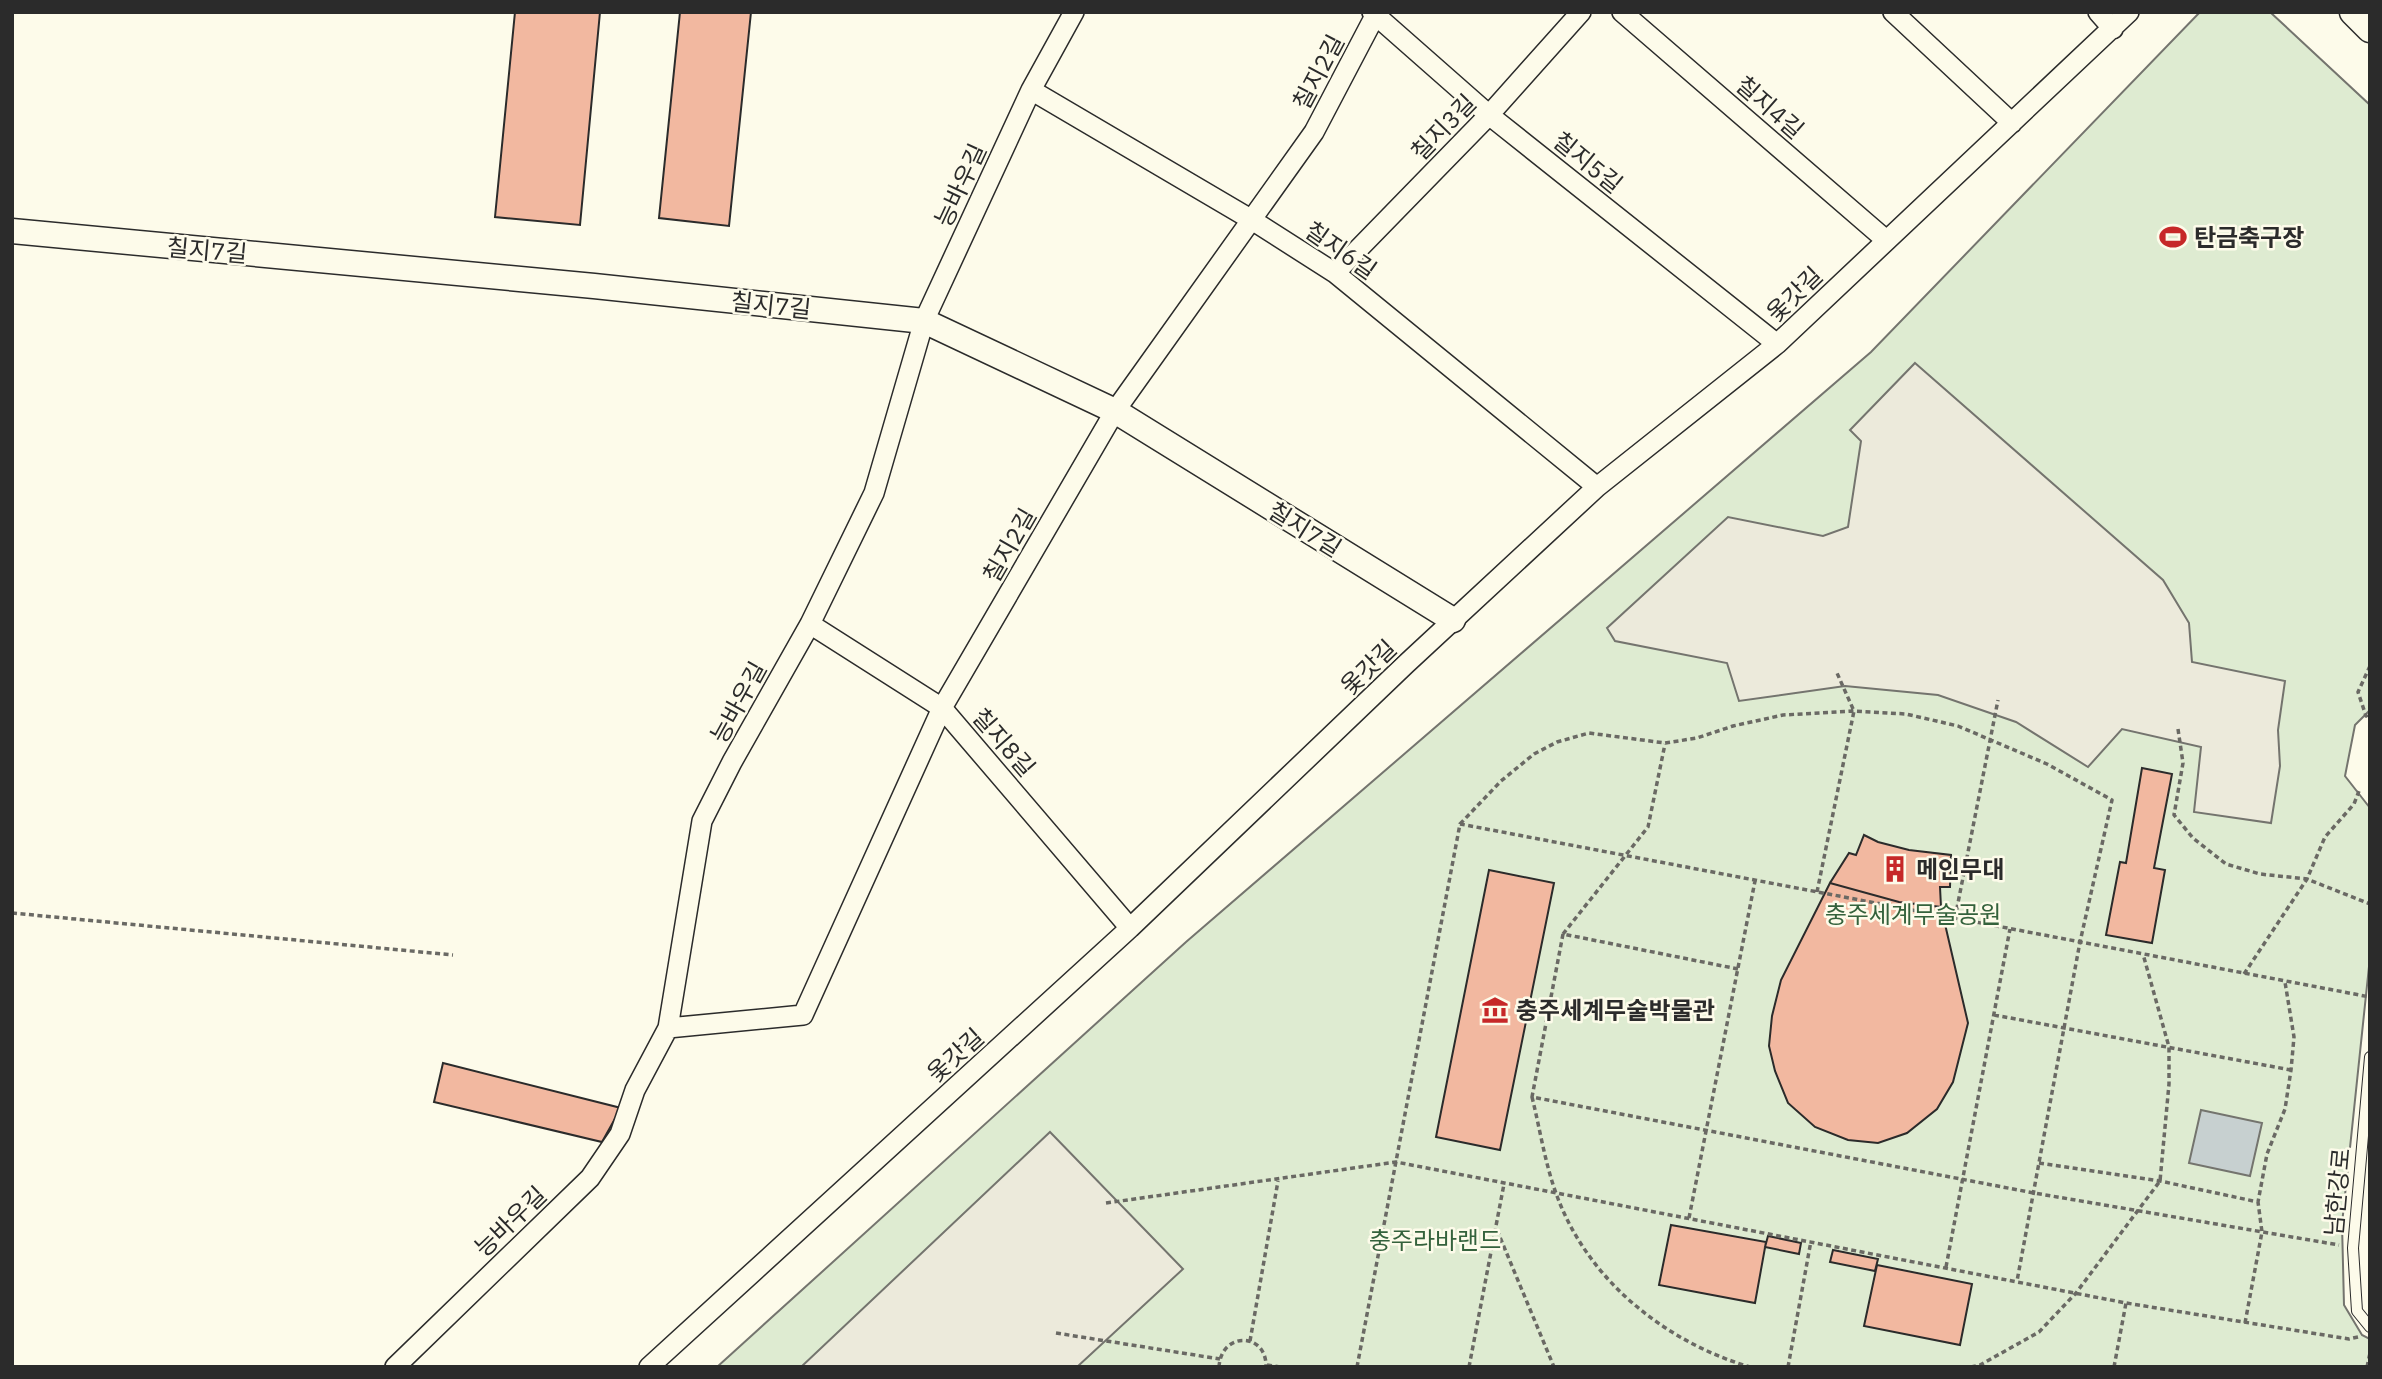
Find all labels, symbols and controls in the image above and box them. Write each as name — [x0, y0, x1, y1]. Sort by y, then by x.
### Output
street label: 칠지2길 — [1285, 29, 1351, 115]
street label: 칠지4길 — [1729, 68, 1811, 146]
street label: 칠지3길 — [1403, 87, 1483, 167]
street label: 칠지5길 — [1547, 124, 1629, 200]
street label: 능바우길 — [927, 138, 993, 232]
street label: 칠지6길 — [1299, 214, 1383, 286]
place label: 탄금축구장 — [2194, 221, 2304, 253]
sports icon: 탄금축구장 — [2158, 222, 2188, 252]
street label: 칠지7길 — [165, 231, 249, 269]
street label: 옻갓길 — [1759, 259, 1829, 329]
street label: 칠지7길 — [729, 285, 813, 325]
street label: 칠지7길 — [1262, 494, 1348, 564]
street label: 칠지2길 — [975, 502, 1043, 588]
street label: 옻갓길 — [1333, 632, 1403, 702]
street label: 능바우길 — [703, 656, 773, 748]
street label: 칠지8길 — [965, 701, 1043, 783]
place label: 메인무대 — [1916, 853, 2004, 885]
building icon: 메인무대 — [1880, 854, 1910, 884]
park label: 충주세계무술공원 — [1825, 898, 2001, 930]
place label: 충주세계무술박물관 — [1516, 994, 1715, 1026]
museum icon: 충주세계무술박물관 — [1480, 995, 1510, 1025]
street label: 옻갓길 — [920, 1021, 990, 1089]
street label: 남한강로 — [2317, 1147, 2357, 1237]
street label: 능바우길 — [467, 1179, 553, 1263]
park label: 충주라바랜드 — [1369, 1224, 1501, 1256]

